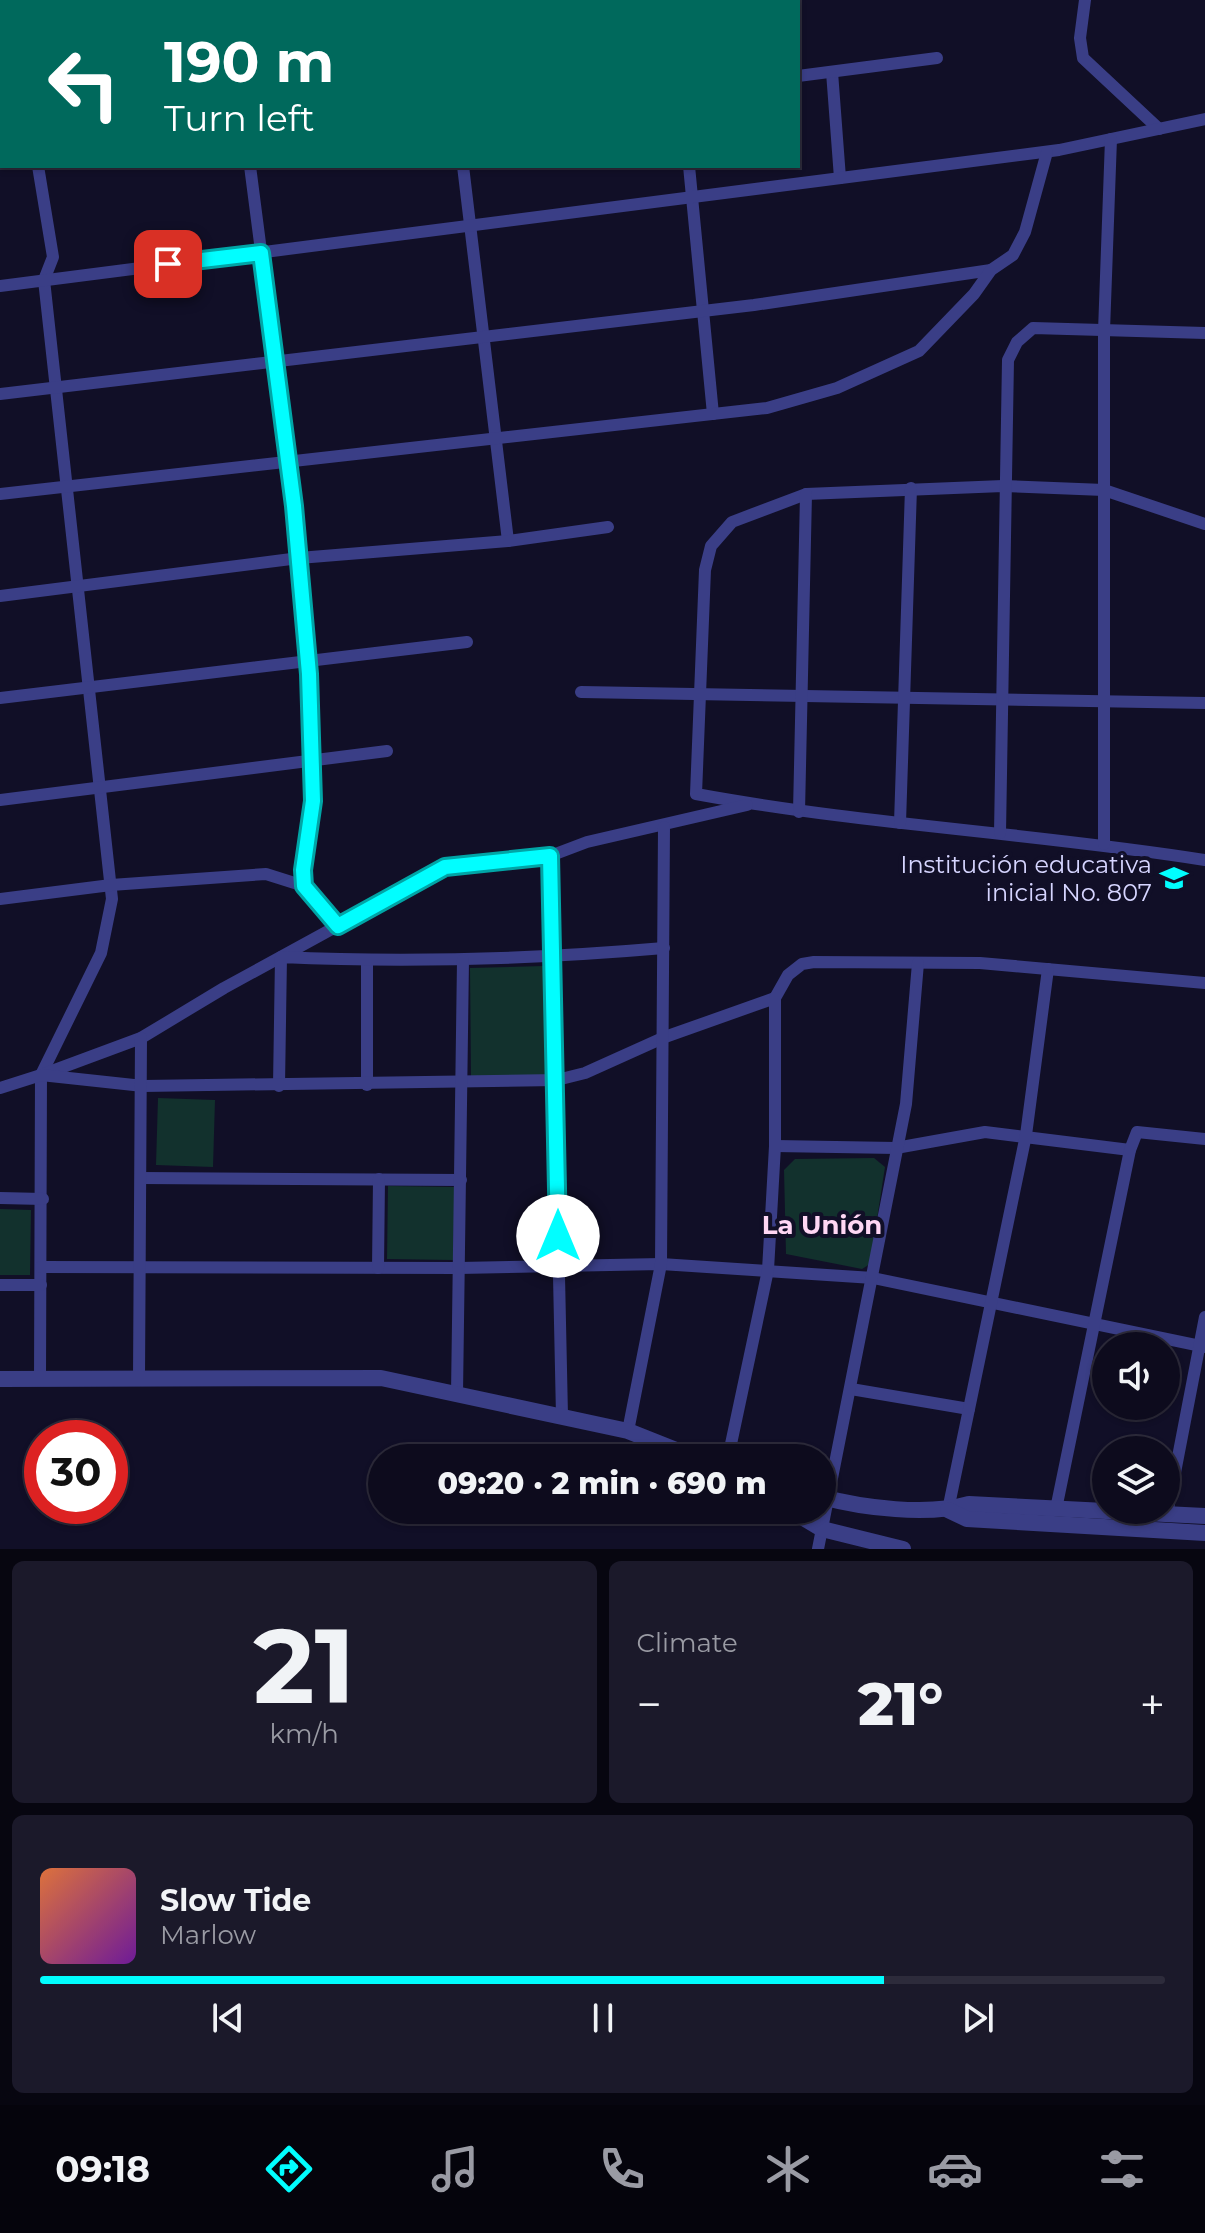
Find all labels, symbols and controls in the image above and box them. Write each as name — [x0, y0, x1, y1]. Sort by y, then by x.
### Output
text: 190 m — [164, 28, 334, 96]
icon: left — [32, 32, 136, 136]
text: Turn left — [164, 96, 315, 140]
pin — [134, 230, 202, 298]
icon: arrive — [146, 242, 190, 286]
place label: Institución educativa inicial No. 807 — [900, 850, 1152, 907]
school or university icon: Institución educativa inicial No. 807 — [1159, 863, 1189, 893]
position arrow — [516, 1194, 600, 1278]
district label: La Unión — [762, 1209, 882, 1241]
map controls — [1092, 1332, 1180, 1524]
button: sound — [1092, 1332, 1180, 1420]
speed limit sign: 30 — [24, 1420, 128, 1524]
button: layers — [1092, 1436, 1180, 1524]
text: 09:20 · 2 min · 690 m — [437, 1465, 767, 1502]
text: 21 — [253, 1602, 355, 1729]
text: Climate — [637, 1627, 738, 1659]
text: 21° — [858, 1667, 943, 1740]
text: − — [637, 1677, 662, 1731]
text: + — [1140, 1677, 1165, 1731]
text: km/h — [270, 1718, 339, 1750]
text: Slow Tide — [160, 1882, 311, 1919]
text: Marlow — [160, 1919, 256, 1951]
icon: previous — [206, 1996, 250, 2040]
icon: pause — [581, 1996, 625, 2040]
icon: next — [956, 1996, 1000, 2040]
icon: directions — [261, 2141, 317, 2197]
icon: music — [427, 2141, 483, 2197]
icon: phone — [594, 2141, 650, 2197]
icon: climate — [760, 2141, 816, 2197]
icon: car — [927, 2141, 983, 2197]
icon: filters — [1094, 2141, 1150, 2197]
text: 09:18 — [55, 2147, 150, 2191]

